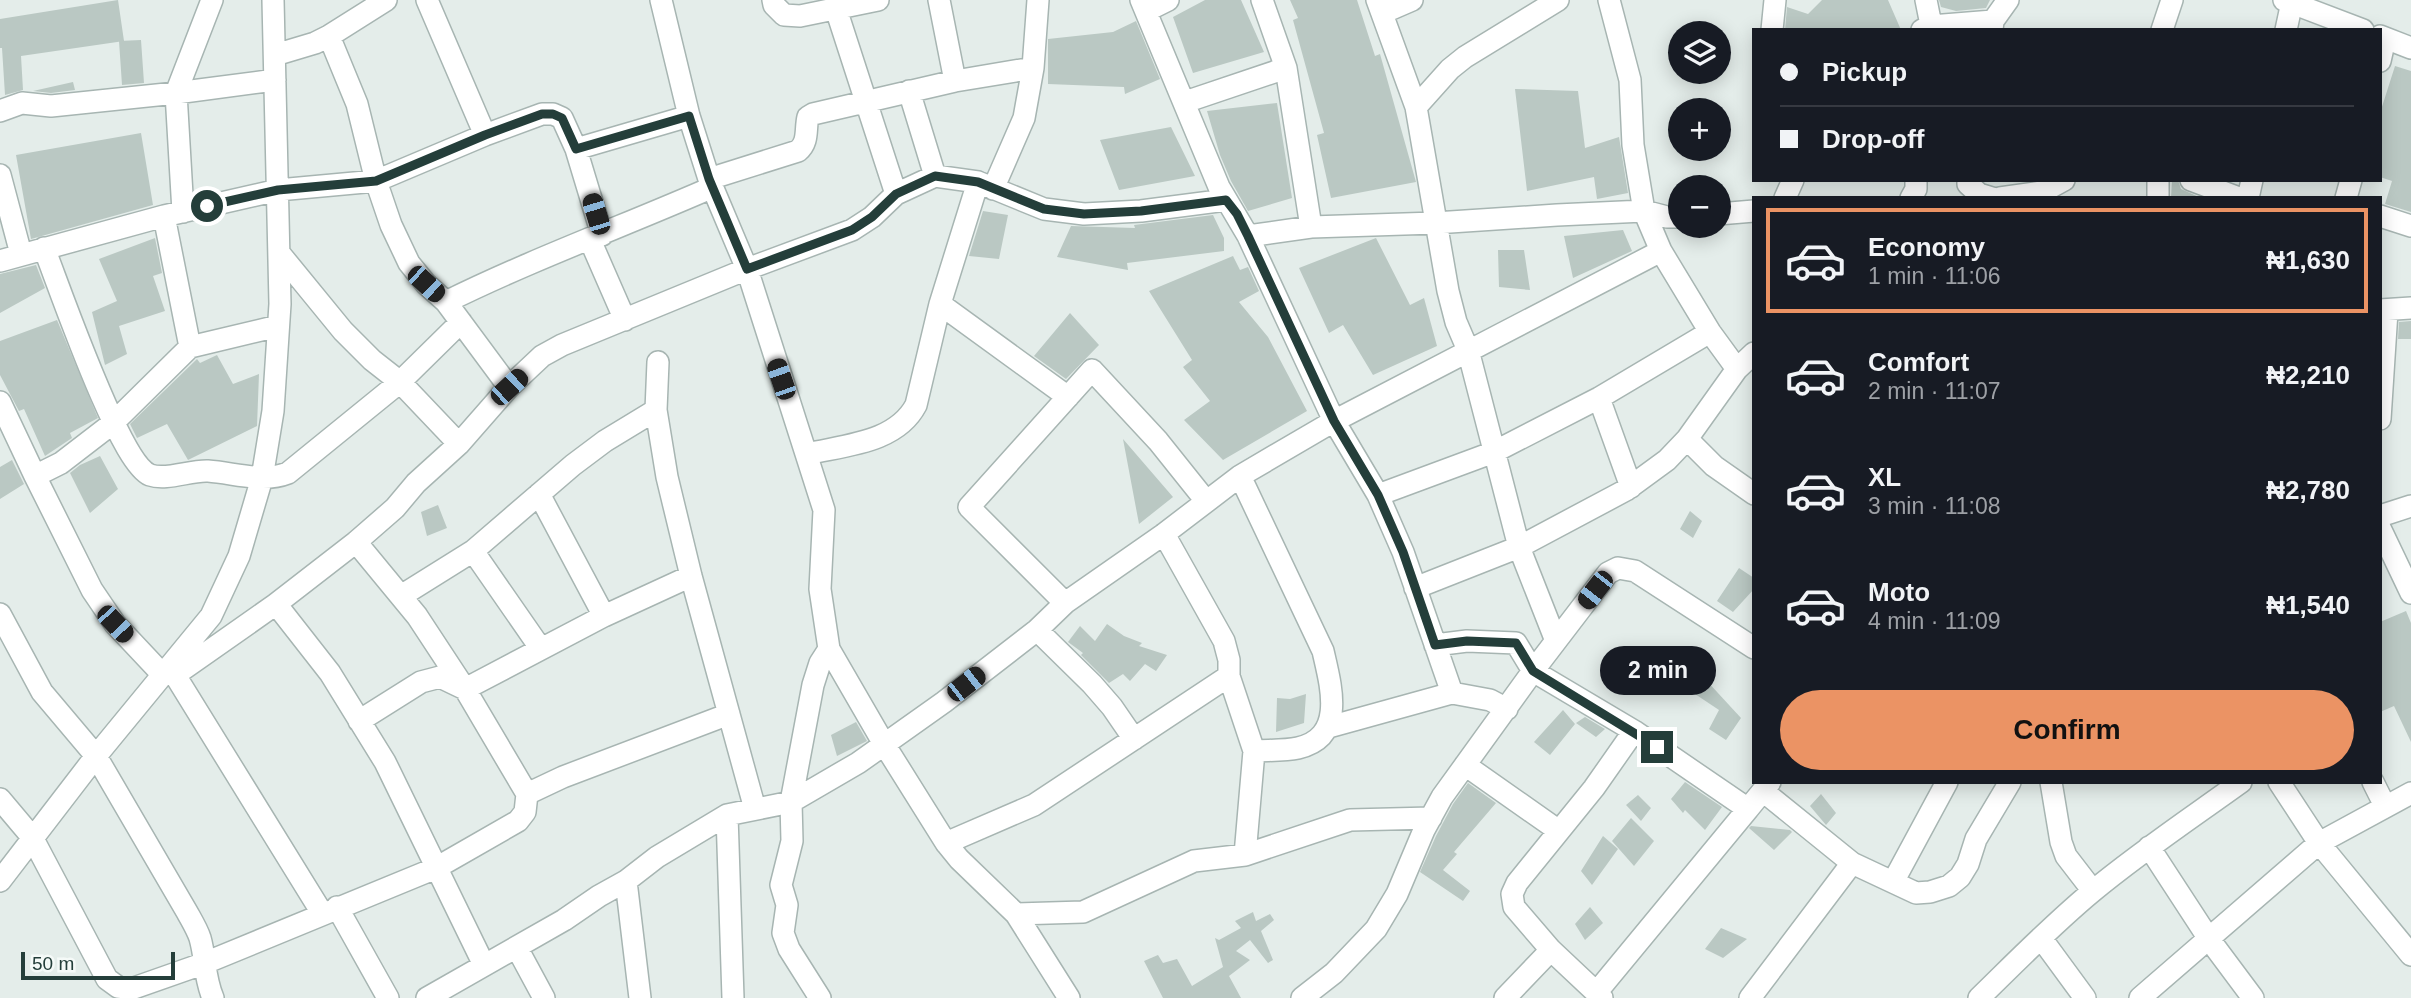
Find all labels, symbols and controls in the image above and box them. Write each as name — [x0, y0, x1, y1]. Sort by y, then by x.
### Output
map controls — [1668, 21, 1731, 238]
button: layers — [1668, 21, 1731, 84]
text: Pickup — [1822, 57, 1907, 87]
button: + — [1668, 98, 1731, 161]
text: Drop-off — [1822, 124, 1925, 154]
button: − — [1668, 175, 1731, 238]
route start — [191, 190, 223, 222]
car — [580, 191, 613, 237]
icon: car — [1784, 229, 1847, 292]
text: Economy — [1868, 232, 1985, 262]
text: ₦1,630 — [2266, 245, 2350, 275]
car — [404, 262, 449, 306]
text: 1 min · 11:06 — [1868, 263, 2001, 289]
icon: car — [1784, 344, 1847, 407]
text: Comfort — [1868, 347, 1969, 377]
car — [765, 356, 798, 402]
text: ₦2,210 — [2266, 360, 2350, 390]
car — [487, 365, 532, 409]
text: 2 min · 11:07 — [1868, 378, 2001, 404]
icon: car — [1784, 459, 1847, 522]
text: XL — [1868, 462, 1901, 492]
text: ₦2,780 — [2266, 475, 2350, 505]
text: 3 min · 11:08 — [1868, 493, 2001, 519]
car — [1574, 567, 1617, 613]
icon: car — [1784, 574, 1847, 637]
text: Moto — [1868, 577, 1930, 607]
text: ₦1,540 — [2266, 590, 2350, 620]
car — [93, 601, 138, 647]
text: 4 min · 11:09 — [1868, 608, 2001, 634]
callout: 2 min — [1599, 646, 1715, 694]
text: 2 min — [1628, 657, 1688, 683]
car — [943, 663, 990, 705]
button: Confirm — [1780, 690, 2354, 770]
route end — [1641, 731, 1673, 763]
scale bar — [21, 949, 175, 981]
text: 50 m — [32, 953, 74, 974]

